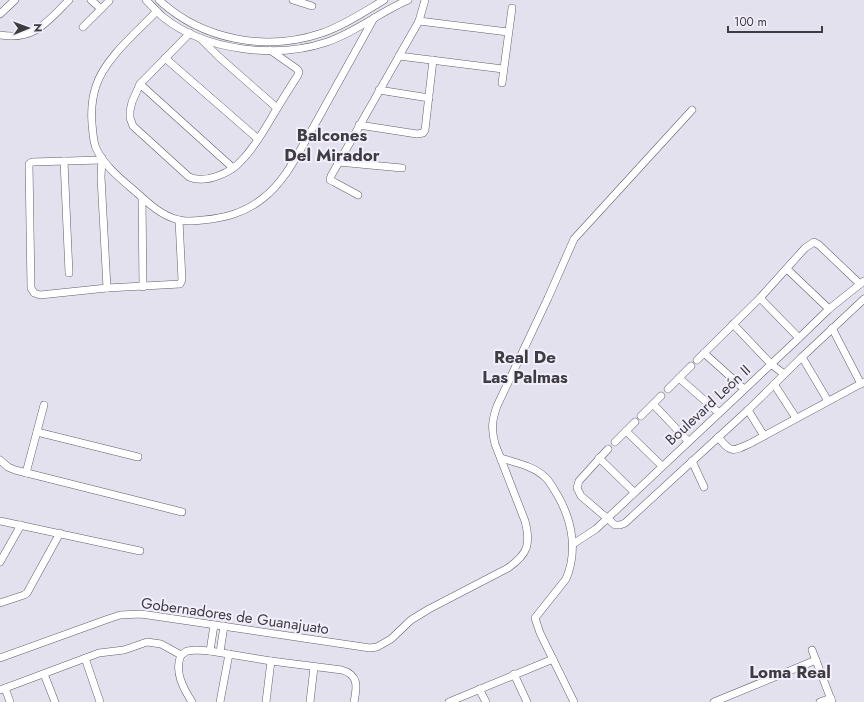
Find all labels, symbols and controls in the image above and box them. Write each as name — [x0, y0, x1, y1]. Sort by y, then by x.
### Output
north arrow — [8, 8, 48, 48]
scale bar — [728, 8, 822, 34]
text: 100 m — [734, 13, 767, 31]
text: N — [30, 23, 46, 32]
district label: Balcones Del Mirador — [284, 123, 380, 167]
district label: Real De Las Palmas — [482, 345, 568, 389]
street label: Boulevard León II — [660, 360, 756, 450]
street label: Gobernadores de Guanajuato — [140, 592, 330, 640]
district label: Loma Real — [749, 660, 831, 684]

